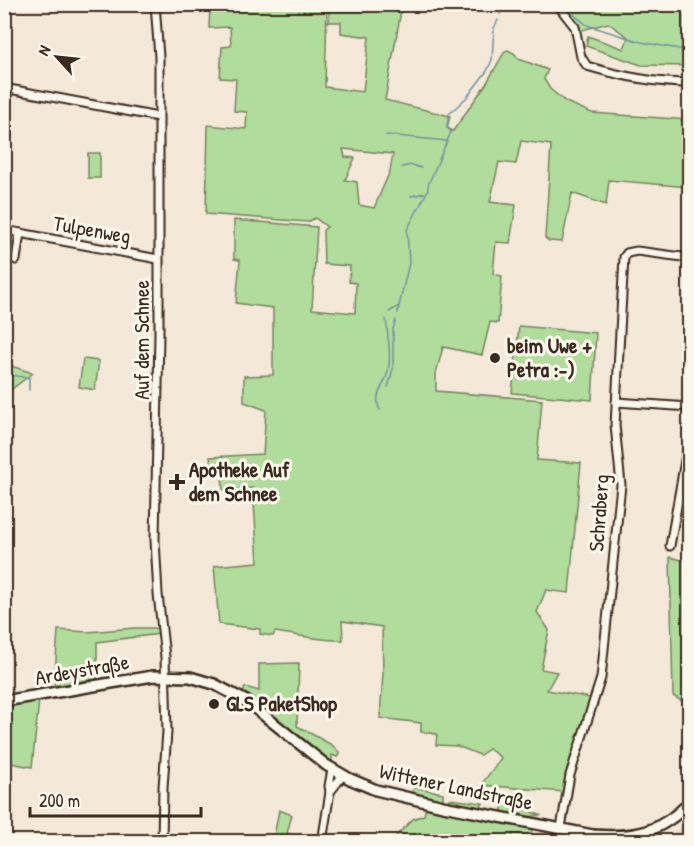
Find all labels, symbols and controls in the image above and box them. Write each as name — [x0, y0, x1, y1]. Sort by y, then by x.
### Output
north arrow — [27, 27, 87, 87]
text: N — [32, 41, 56, 59]
street label: Tulpenweg — [51, 208, 133, 251]
street label: Auf dem Schnee — [127, 280, 156, 400]
place label: beim Uwe + Petra :-) — [507, 331, 592, 384]
marker: beim Uwe + Petra :-) — [488, 351, 502, 365]
place label: Apotheke Auf dem Schnee — [189, 455, 290, 508]
street label: Schraberg — [581, 473, 616, 553]
marker: Apotheke Auf dem Schnee — [170, 475, 184, 489]
street label: Ardeystraße — [33, 647, 131, 692]
place label: GLS PaketShop — [226, 689, 338, 719]
marker: GLS PaketShop — [207, 697, 221, 711]
street label: Wittener Landstraße — [377, 756, 535, 817]
scale bar — [30, 780, 201, 818]
text: 200 m — [39, 788, 80, 813]

